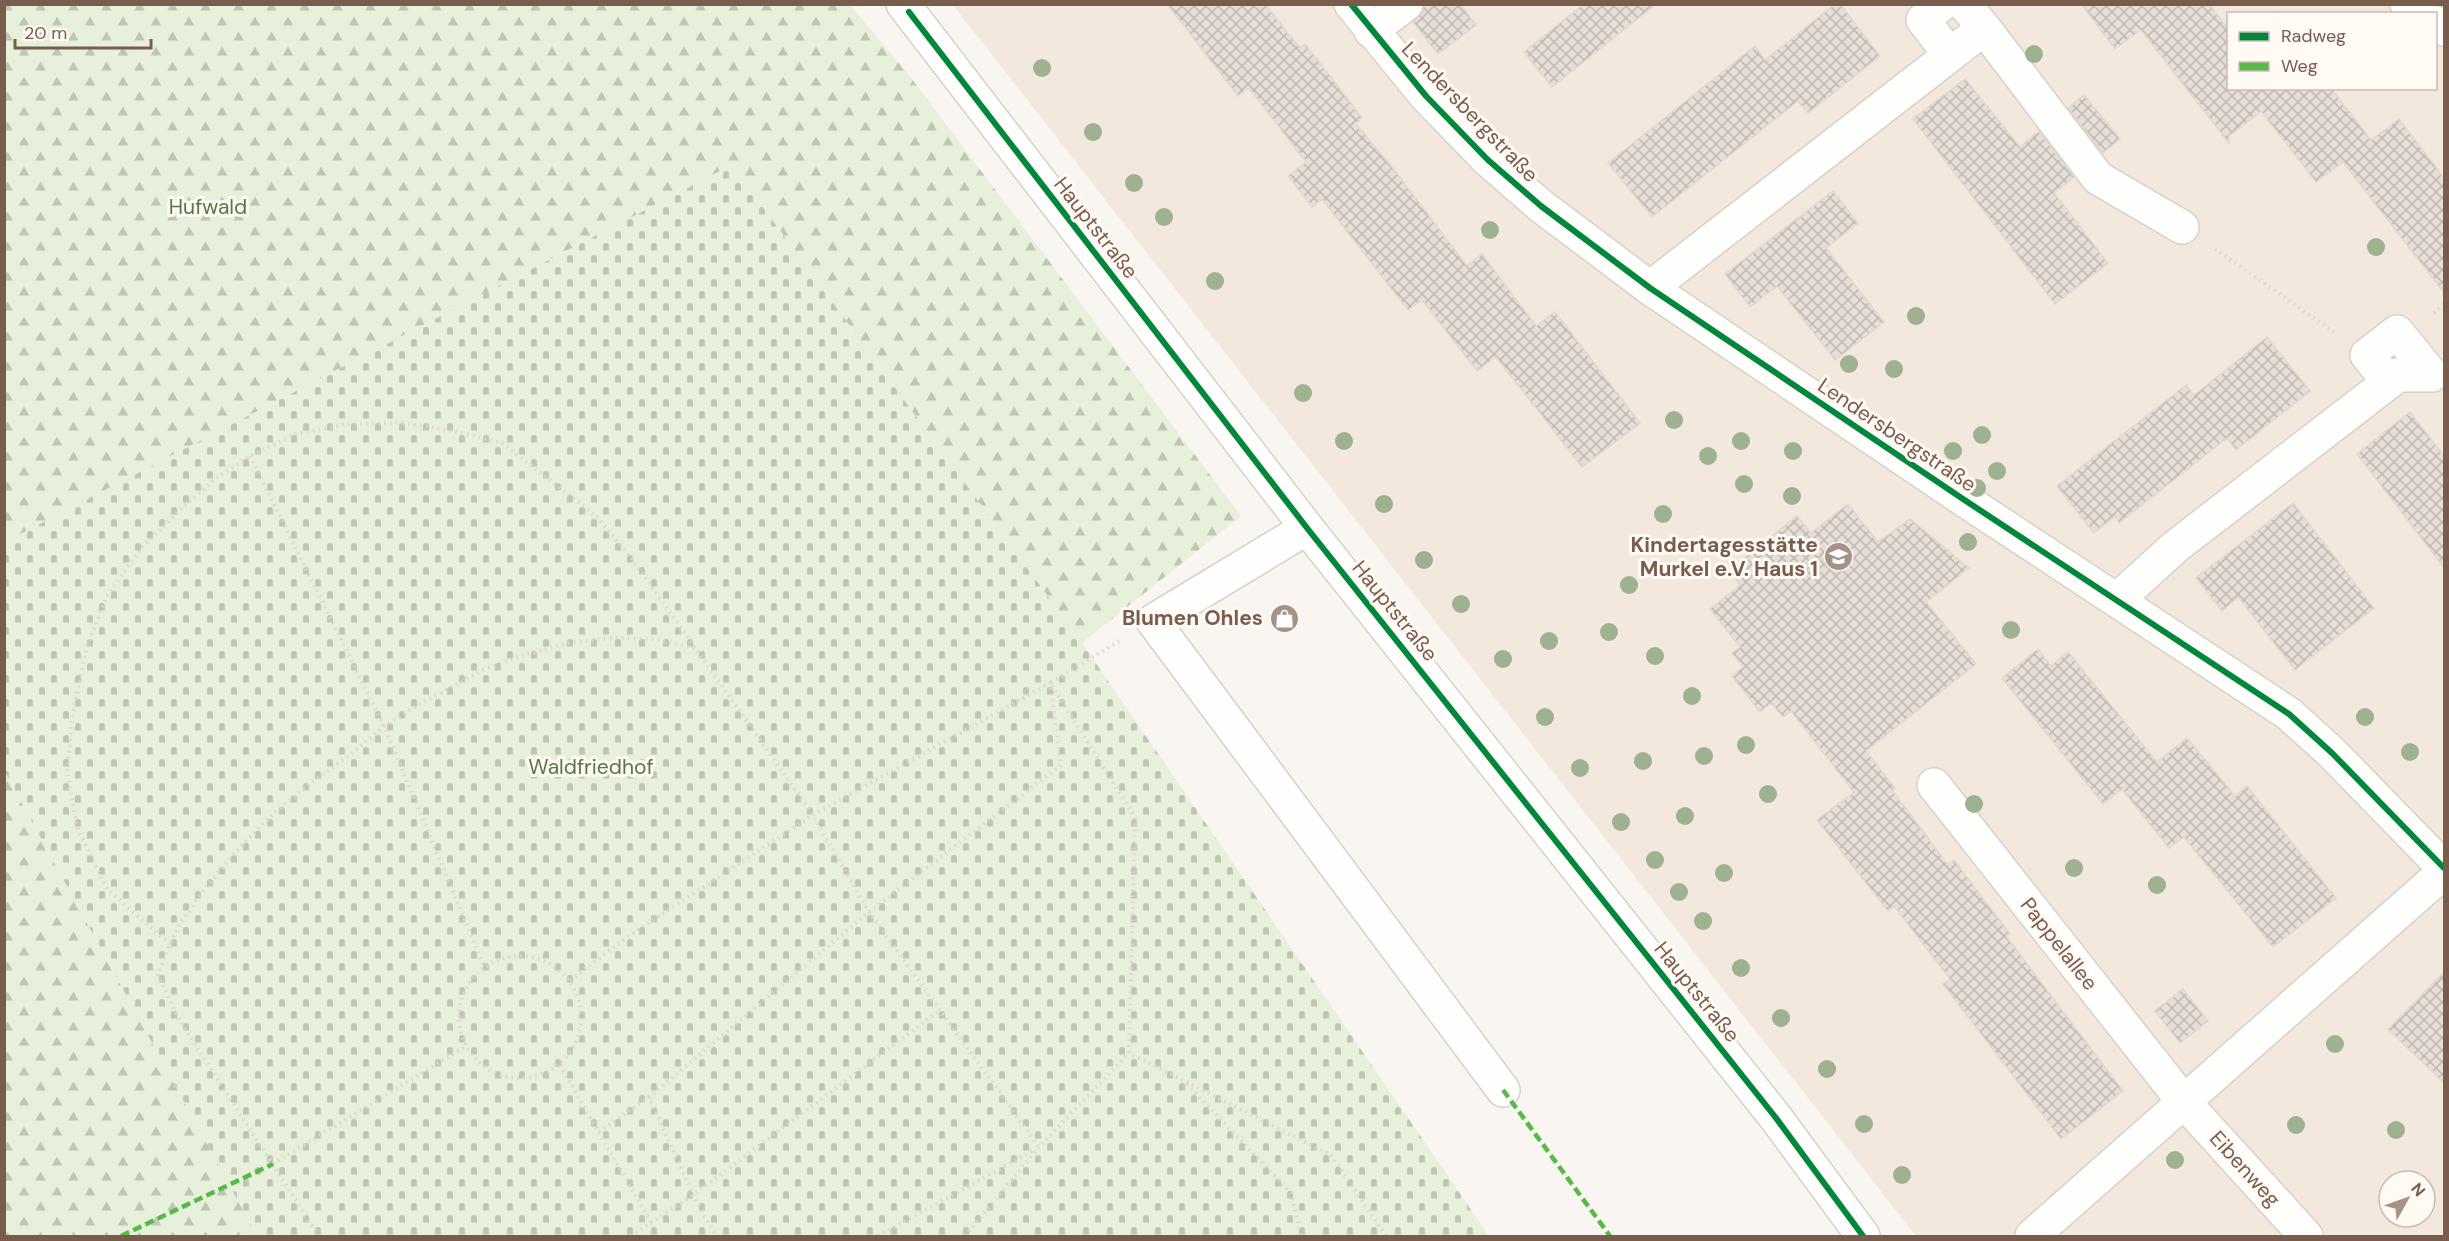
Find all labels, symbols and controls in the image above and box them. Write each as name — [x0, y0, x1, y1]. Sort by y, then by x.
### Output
scale bar — [15, 12, 152, 50]
legend — [2227, 12, 2437, 90]
text: 20 m — [24, 21, 67, 45]
text: Radweg — [2281, 24, 2346, 48]
street label: Lendersbergstraße — [1396, 36, 1544, 188]
text: Weg — [2281, 54, 2318, 78]
street label: Hauptstraße — [1047, 171, 1145, 285]
park label: Hufwald — [169, 193, 247, 221]
street label: Lendersbergstraße — [1812, 372, 1982, 498]
place label: Kindertagesstätte Murkel e.V. Haus 1 — [1631, 531, 1818, 583]
school or university icon: Kindertagesstätte Murkel e.V. Haus 1 — [1823, 541, 1855, 573]
street label: Hauptstraße — [1346, 555, 1444, 667]
shop icon: Blumen Ohles — [1268, 602, 1300, 634]
place label: Blumen Ohles — [1122, 604, 1263, 632]
park label: Waldfriedhof — [528, 753, 654, 781]
street label: Pappelallee — [2014, 892, 2104, 996]
street label: Hauptstraße — [1648, 936, 1746, 1048]
street label: Eibenweg — [2203, 1125, 2287, 1213]
north arrow — [2377, 1169, 2437, 1229]
text: N — [2406, 1178, 2430, 1201]

